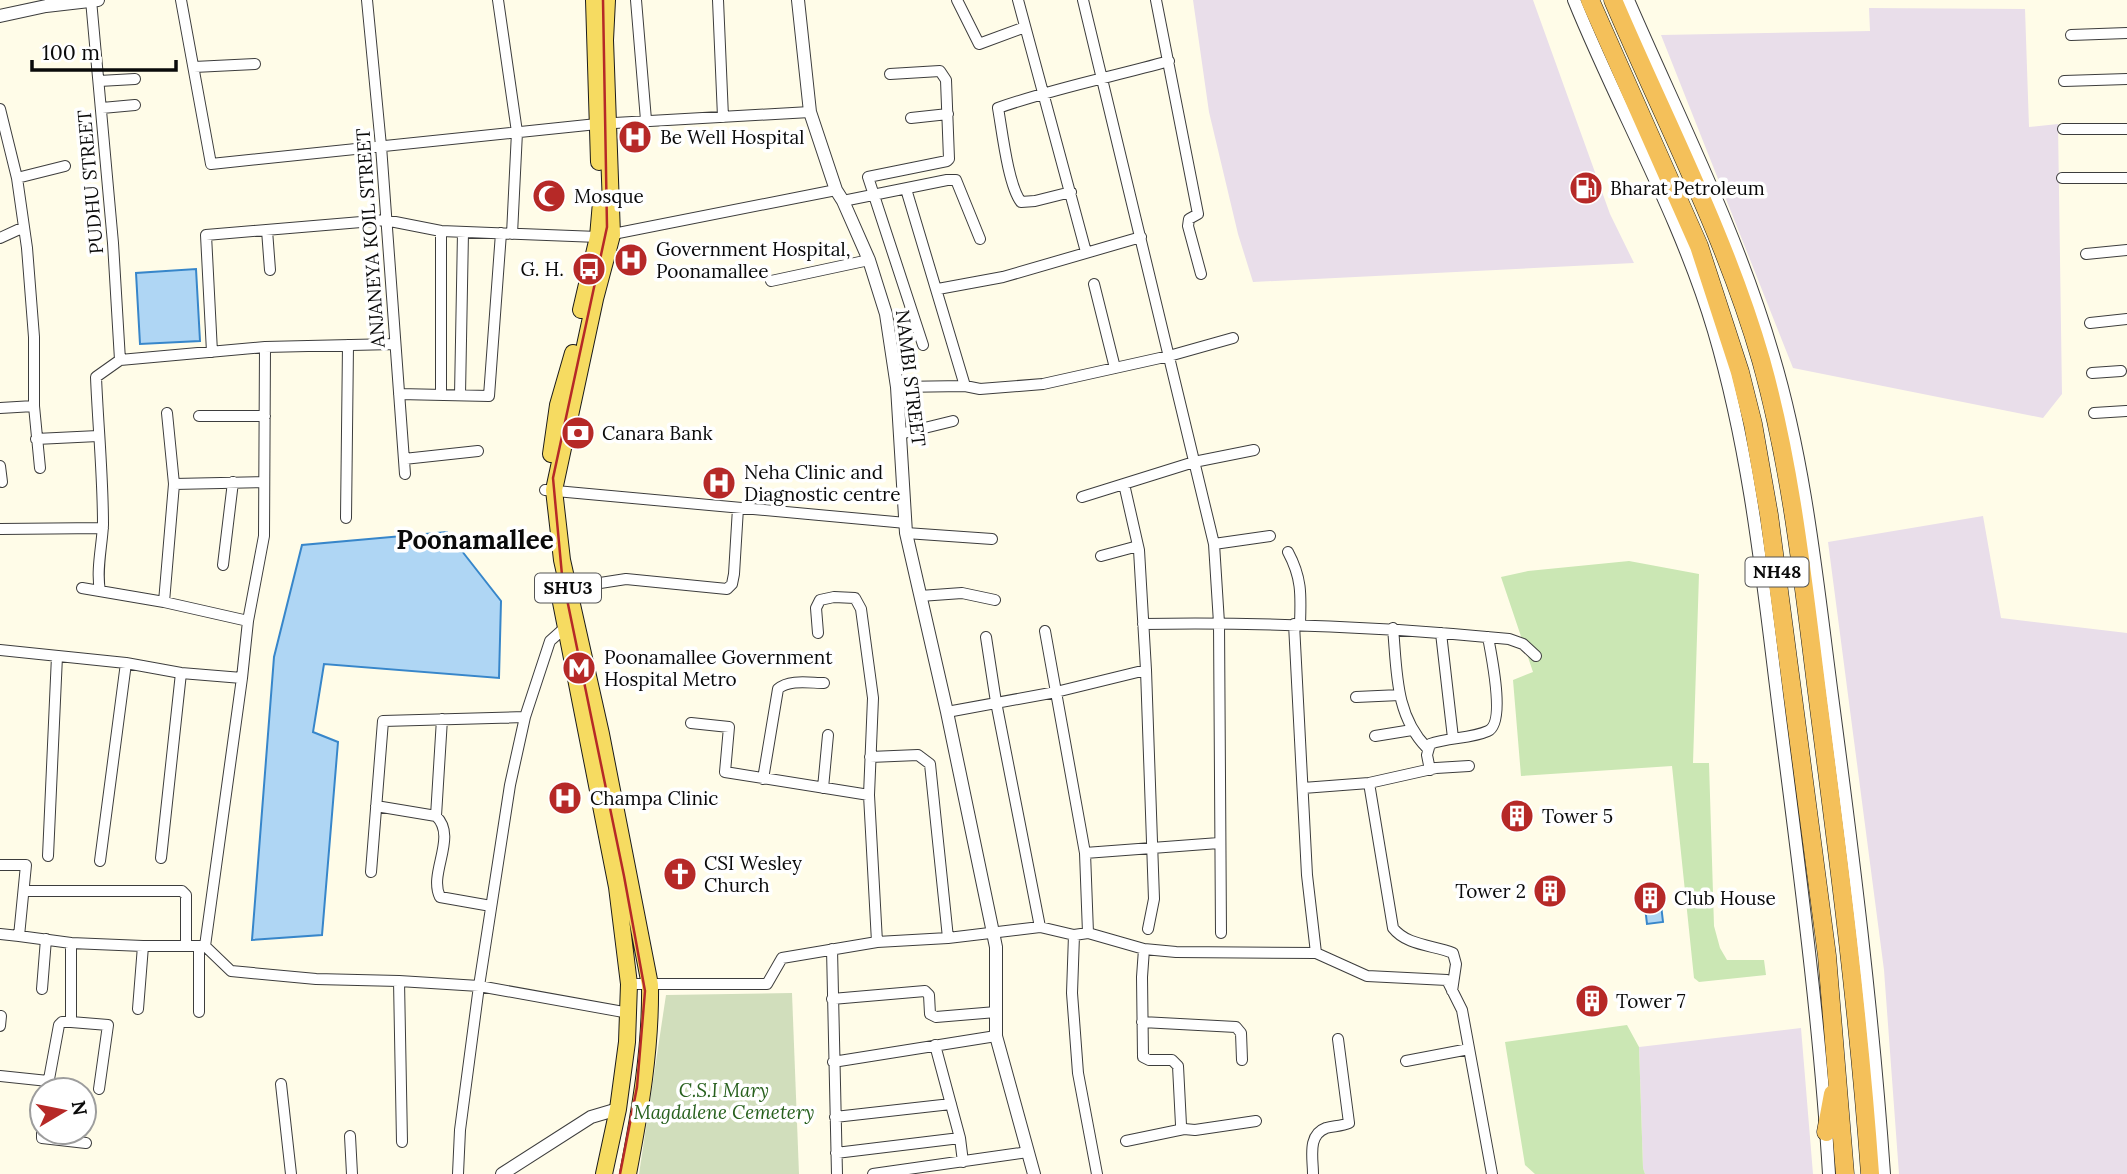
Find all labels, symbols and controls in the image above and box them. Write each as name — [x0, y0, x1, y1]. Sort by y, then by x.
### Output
scale bar — [32, 28, 175, 72]
text: 100 m — [42, 39, 100, 66]
street label: PUDHU STREET — [72, 109, 108, 255]
hospital icon: Be Well Hospital — [616, 118, 654, 156]
place label: Be Well Hospital — [660, 125, 805, 149]
street label: ANJANEYA KOIL STREET — [350, 128, 390, 349]
fuel station icon: Bharat Petroleum — [1567, 169, 1605, 207]
place label: Bharat Petroleum — [1610, 176, 1765, 200]
mosque icon: Mosque — [530, 177, 568, 215]
place label: Mosque — [574, 184, 644, 208]
place label: Government Hospital, Poonamallee — [656, 237, 850, 283]
hospital icon: Government Hospital, Poonamallee — [612, 241, 650, 279]
bus stop icon: G. H. — [570, 250, 608, 288]
place label: G. H. — [521, 257, 564, 281]
street label: NAMBI STREET — [891, 308, 931, 448]
bank icon: Canara Bank — [559, 414, 597, 452]
place label: Canara Bank — [602, 421, 713, 445]
place label: Neha Clinic and Diagnostic centre — [744, 460, 900, 506]
hospital icon: Neha Clinic and Diagnostic centre — [700, 464, 738, 502]
district label: Poonamallee — [396, 523, 554, 556]
road number: NH48 — [1746, 558, 1809, 586]
road number: SHU3 — [535, 574, 601, 602]
place label: Poonamallee Government Hospital Metro — [604, 645, 833, 691]
metro station icon: Poonamallee Government Hospital Metro — [560, 649, 598, 687]
hospital icon: Champa Clinic — [546, 779, 584, 817]
place label: Champa Clinic — [590, 786, 718, 810]
building icon: Tower 5 — [1498, 797, 1536, 835]
place label: Tower 5 — [1542, 804, 1613, 828]
place label: CSI Wesley Church — [704, 851, 802, 897]
church icon: CSI Wesley Church — [661, 855, 699, 893]
building icon: Tower 2 — [1531, 872, 1569, 910]
place label: Tower 2 — [1455, 879, 1526, 903]
building icon: Club House — [1631, 879, 1669, 917]
place label: Club House — [1674, 886, 1776, 910]
building icon: Tower 7 — [1573, 982, 1611, 1020]
place label: Tower 7 — [1616, 989, 1686, 1013]
north arrow — [28, 1076, 98, 1146]
park label: C.S.I Mary Magdalene Cemetery — [633, 1078, 815, 1124]
text: N — [67, 1099, 93, 1118]

